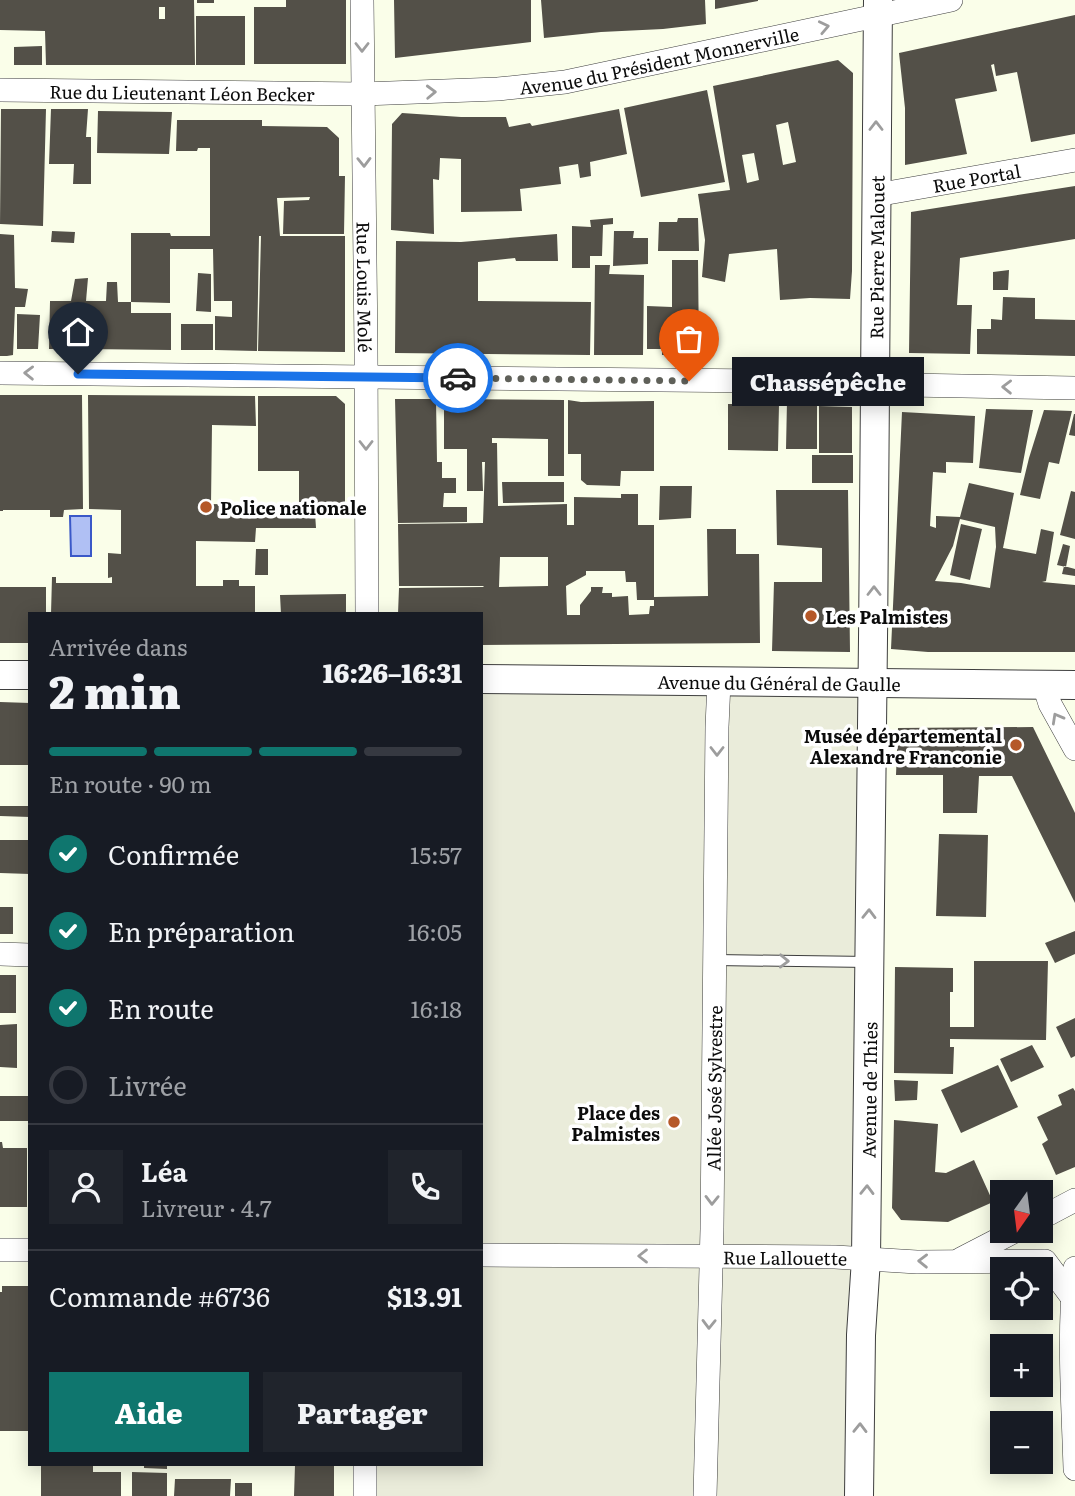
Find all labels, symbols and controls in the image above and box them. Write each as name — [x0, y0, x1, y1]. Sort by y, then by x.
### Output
street label: Avenue du Président Monnerville — [518, 19, 801, 100]
one-way arrow — [818, 20, 830, 35]
one-way arrow — [354, 42, 370, 53]
street label: Rue du Lieutenant Léon Becker — [49, 77, 315, 107]
one-way arrow — [426, 85, 437, 100]
one-way arrow — [868, 121, 884, 131]
street label: Rue Portal — [930, 156, 1023, 198]
one-way arrow — [356, 157, 372, 168]
street label: Rue Pierre Malouet — [862, 175, 890, 339]
street label: Rue Louis Molé — [351, 221, 380, 353]
pin — [48, 302, 108, 374]
pin — [659, 309, 719, 381]
icon: home — [59, 313, 97, 351]
icon: bag — [670, 320, 708, 358]
courier — [423, 343, 493, 413]
callout: Chassépêche — [731, 356, 924, 406]
icon: car — [439, 359, 477, 397]
text: Chassépêche — [750, 364, 906, 398]
one-way arrow — [23, 365, 33, 381]
one-way arrow — [1001, 379, 1012, 395]
one-way arrow — [358, 440, 374, 451]
place label: Police nationale — [220, 494, 367, 521]
marker: Police nationale — [198, 499, 214, 515]
one-way arrow — [866, 585, 882, 595]
place label: Les Palmistes — [825, 603, 948, 630]
marker: Les Palmistes — [803, 608, 819, 624]
text: Arrivée dans — [49, 629, 187, 663]
text: 16:26–16:31 — [323, 652, 462, 691]
text: 2 min — [49, 655, 181, 723]
street label: Avenue du Général de Gaulle — [657, 667, 901, 697]
one-way arrow — [1052, 712, 1065, 725]
place label: Musée départemental Alexandre Franconie — [804, 722, 1002, 770]
marker: Musée départemental Alexandre Franconie — [1008, 737, 1024, 753]
one-way arrow — [709, 746, 725, 756]
text: En route · 90 m — [49, 766, 212, 800]
text: Confirmée — [108, 834, 239, 873]
icon: check — [49, 835, 87, 873]
text: 15:57 — [410, 837, 462, 871]
one-way arrow — [862, 908, 877, 919]
text: En préparation — [108, 911, 295, 950]
icon: check — [49, 912, 87, 950]
text: 16:05 — [408, 914, 462, 948]
one-way arrow — [779, 953, 790, 969]
text: En route — [108, 988, 214, 1027]
icon: check — [49, 989, 87, 1027]
text: 16:18 — [411, 991, 462, 1025]
street label: Allée José Sylvestre — [699, 1005, 728, 1171]
street label: Avenue de Thies — [854, 1022, 883, 1158]
text: Livrée — [108, 1065, 187, 1104]
place label: Place des Palmistes — [571, 1099, 660, 1147]
marker: Place des Palmistes — [666, 1114, 682, 1130]
button: person — [49, 1150, 123, 1224]
button: phone — [388, 1150, 462, 1224]
text: Léa — [141, 1151, 188, 1190]
north arrow — [990, 1180, 1054, 1242]
map controls — [990, 1180, 1053, 1474]
one-way arrow — [859, 1185, 875, 1195]
text: Livreur · 4.7 — [141, 1190, 272, 1224]
one-way arrow — [704, 1195, 720, 1205]
street label: Rue Lallouette — [723, 1243, 848, 1271]
one-way arrow — [638, 1248, 648, 1264]
one-way arrow — [917, 1254, 928, 1269]
button: locate — [990, 1257, 1053, 1320]
text: Commande #6736 — [49, 1276, 270, 1315]
text: $13.91 — [387, 1276, 462, 1315]
one-way arrow — [701, 1320, 717, 1330]
button: + — [990, 1334, 1053, 1397]
button: Aide — [49, 1372, 249, 1452]
button: Partager — [263, 1372, 462, 1452]
button: − — [990, 1411, 1053, 1474]
one-way arrow — [852, 1422, 868, 1433]

